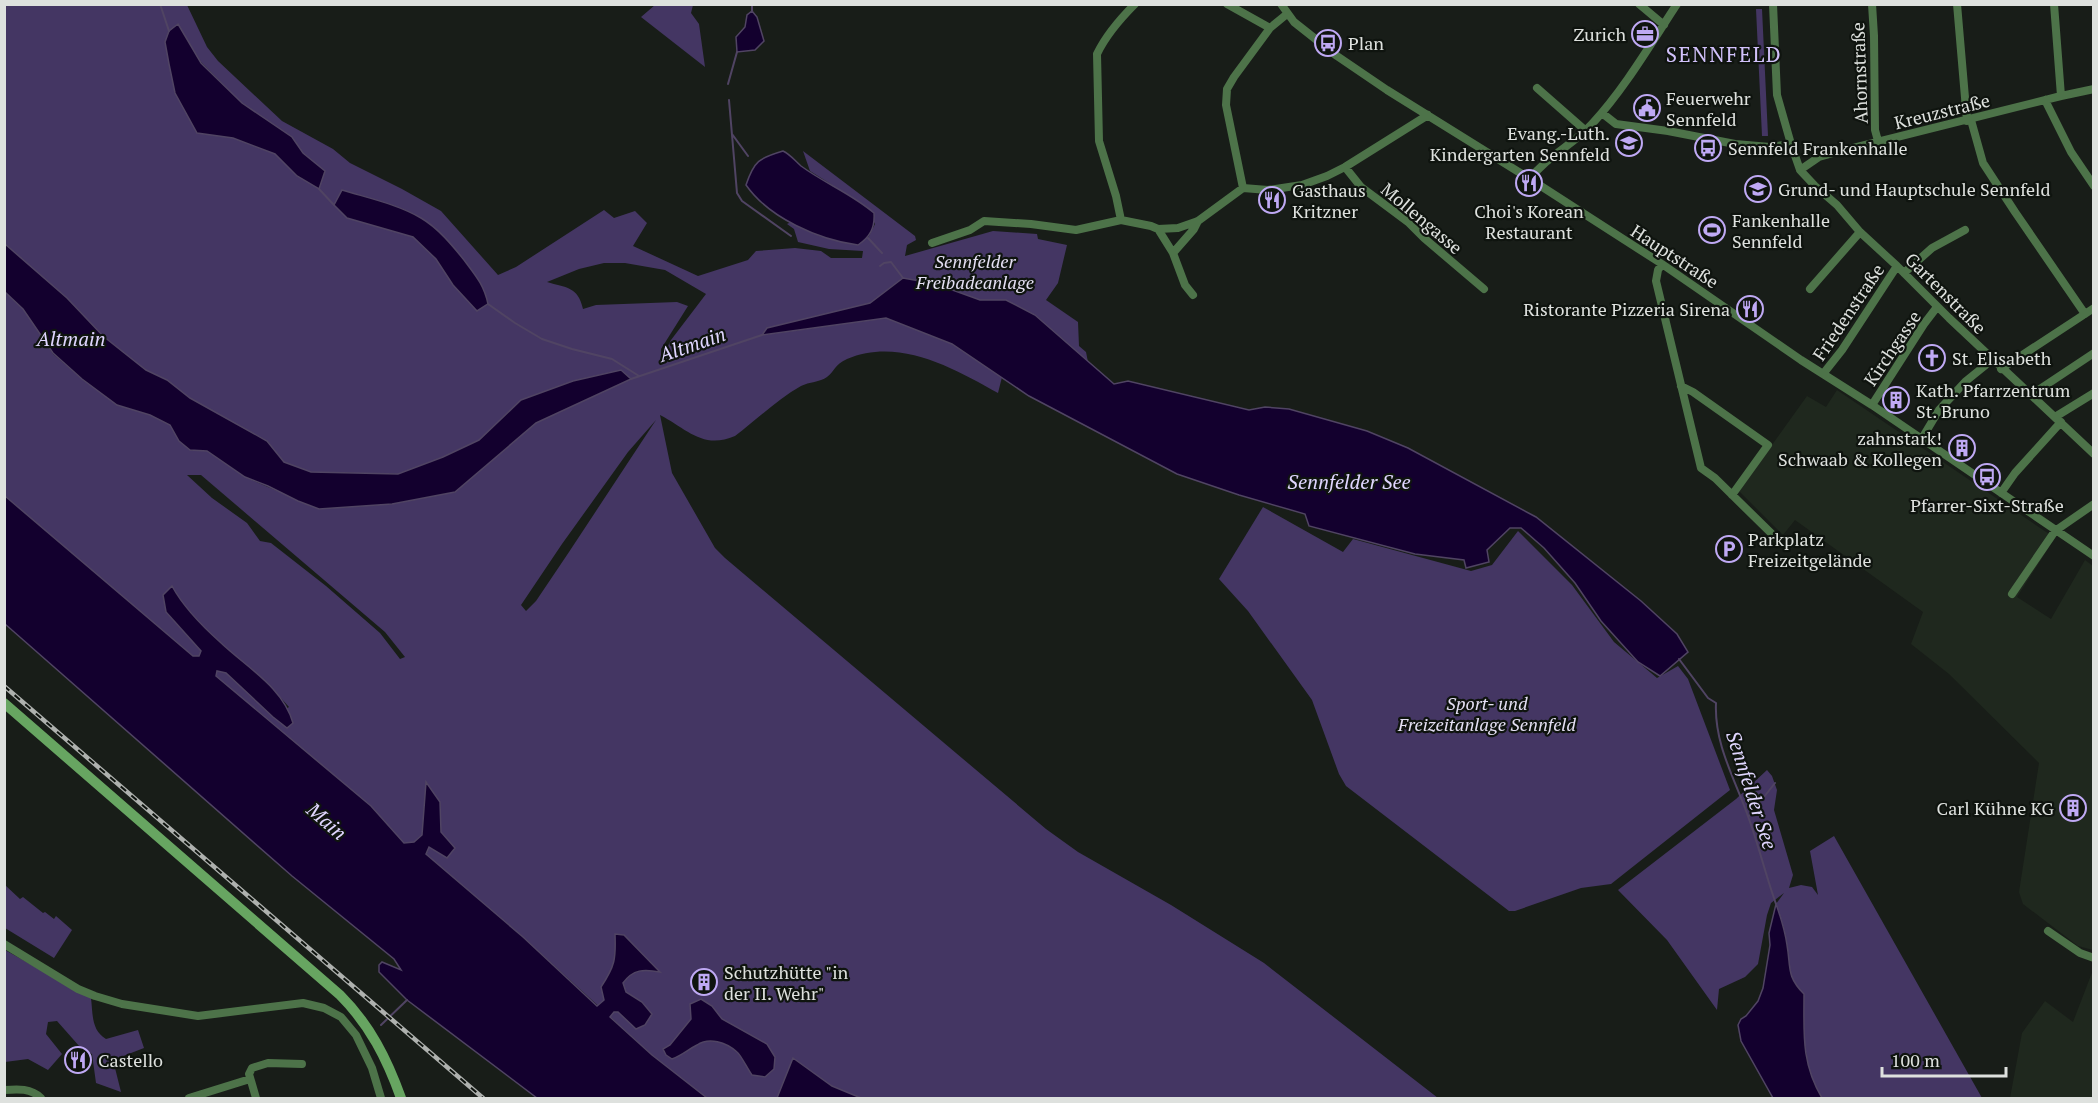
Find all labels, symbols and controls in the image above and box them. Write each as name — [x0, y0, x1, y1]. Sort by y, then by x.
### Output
office icon: Zurich — [1630, 19, 1660, 49]
place label: Zurich — [1573, 22, 1626, 46]
street label: Ahornstraße — [1845, 22, 1873, 124]
bus stop icon: Plan — [1313, 28, 1343, 58]
place label: Plan — [1348, 31, 1384, 55]
district label: SENNFELD — [1666, 40, 1782, 68]
place label: Feuerwehr Sennfeld — [1666, 86, 1751, 131]
street label: Kreuzstraße — [1892, 88, 1992, 134]
public building icon: Feuerwehr Sennfeld — [1632, 93, 1662, 123]
place label: Evang.-Luth. Kindergarten Sennfeld — [1430, 121, 1610, 166]
school or university icon: Evang.-Luth. Kindergarten Sennfeld — [1614, 128, 1644, 158]
bus stop icon: Sennfeld Frankenhalle — [1693, 133, 1723, 163]
place label: Sennfeld Frankenhalle — [1728, 136, 1908, 160]
restaurant icon: Choi's Korean Restaurant — [1514, 168, 1544, 198]
school or university icon: Grund- und Hauptschule Sennfeld — [1743, 174, 1773, 204]
street label: Mollengasse — [1376, 177, 1468, 259]
place label: Grund- und Hauptschule Sennfeld — [1778, 177, 2051, 201]
place label: Gasthaus Kritzner — [1292, 178, 1366, 223]
restaurant icon: Gasthaus Kritzner — [1257, 185, 1287, 215]
place label: Choi's Korean Restaurant — [1474, 199, 1584, 244]
place label: Fankenhalle Sennfeld — [1732, 208, 1830, 253]
sports icon: Fankenhalle Sennfeld — [1697, 215, 1727, 245]
street label: Hauptstraße — [1626, 219, 1724, 293]
street label: Gartenstraße — [1900, 247, 1992, 339]
park label: Sennfelder Freibadeanlage — [915, 249, 1034, 294]
street label: Friedenstraße — [1807, 259, 1889, 365]
restaurant icon: Ristorante Pizzeria Sirena — [1735, 294, 1765, 324]
place label: Ristorante Pizzeria Sirena — [1523, 297, 1730, 321]
street label: Kirchgasse — [1858, 306, 1926, 390]
water label: Altmain — [654, 320, 729, 368]
water label: Altmain — [35, 325, 106, 352]
church icon: St. Elisabeth — [1917, 343, 1947, 373]
place label: St. Elisabeth — [1952, 346, 2052, 370]
place label: Kath. Pfarrzentrum St. Bruno — [1916, 378, 2071, 423]
building icon: Kath. Pfarrzentrum St. Bruno — [1881, 385, 1911, 415]
place label: zahnstark! Schwaab & Kollegen — [1778, 426, 1942, 471]
building icon: zahnstark! Schwaab & Kollegen — [1947, 433, 1977, 463]
bus stop icon: Pfarrer-Sixt-Straße — [1972, 462, 2002, 492]
water label: Sennfelder See — [1287, 468, 1411, 495]
place label: Pfarrer-Sixt-Straße — [1910, 493, 2064, 517]
place label: Parkplatz Freizeitgelände — [1748, 527, 1872, 572]
parking icon: Parkplatz Freizeitgelände — [1714, 534, 1744, 564]
park label: Sport- und Freizeitanlage Sennfeld — [1397, 691, 1576, 736]
water label: Sennfelder See — [1720, 727, 1784, 853]
building icon: Carl Kühne KG — [2058, 793, 2088, 823]
water label: Main — [301, 796, 353, 846]
place label: Carl Kühne KG — [1937, 796, 2055, 820]
place label: Schutzhütte "in der II. Wehr" — [724, 960, 849, 1005]
building icon: Schutzhütte "in der II. Wehr" — [689, 967, 719, 997]
scale bar — [1882, 1040, 2006, 1078]
restaurant icon: Castello — [63, 1045, 93, 1075]
place label: Castello — [98, 1048, 163, 1072]
text: 100 m — [1891, 1048, 1940, 1072]

